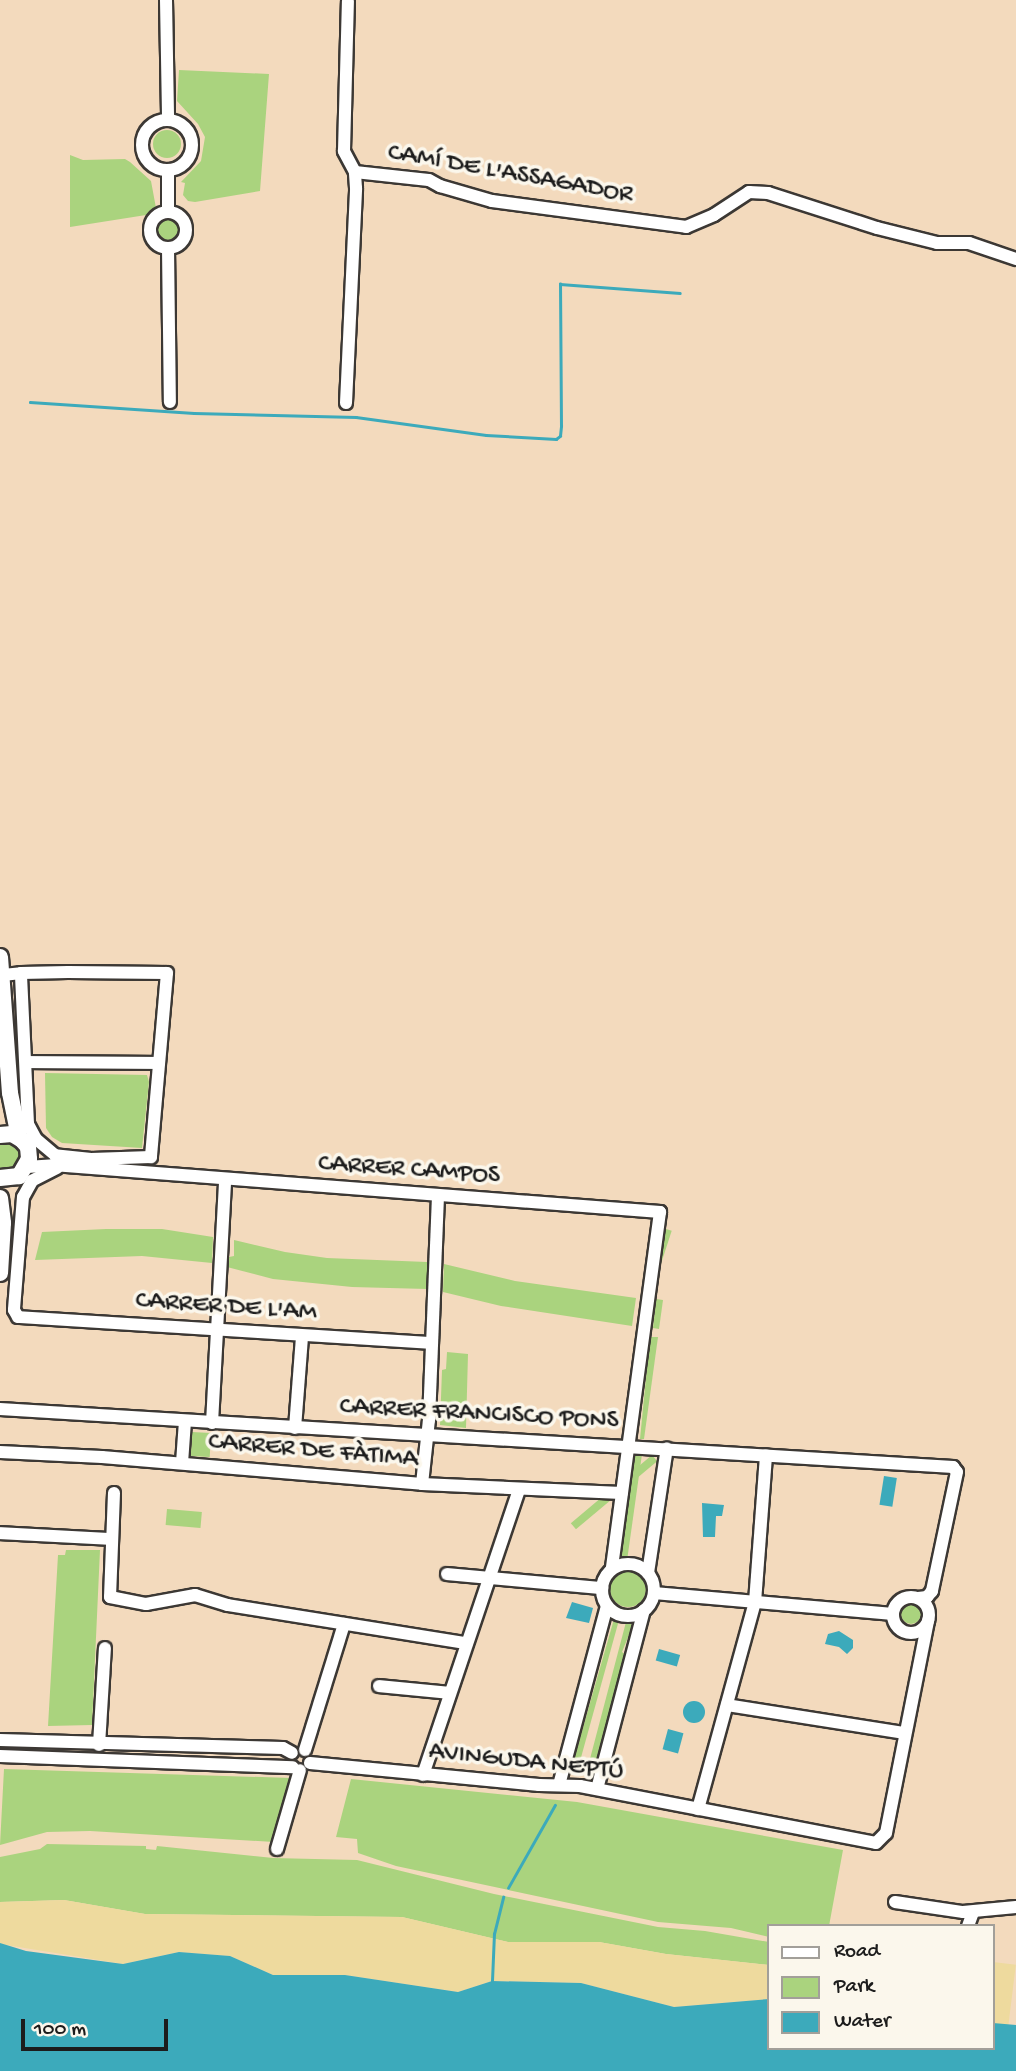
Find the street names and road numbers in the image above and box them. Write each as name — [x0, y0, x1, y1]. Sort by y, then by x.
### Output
street label: CAMÍ DE L'ASSAGADOR — [385, 138, 635, 212]
street label: CARRER CAMPOS — [317, 1149, 501, 1193]
street label: CARRER DE L'AM — [134, 1286, 318, 1330]
street label: CARRER FRANCISCO PONS — [339, 1392, 619, 1438]
street label: CARRER DE FÀTIMA — [207, 1427, 419, 1477]
street label: AVINGUDA NEPTÚ — [427, 1737, 625, 1789]

